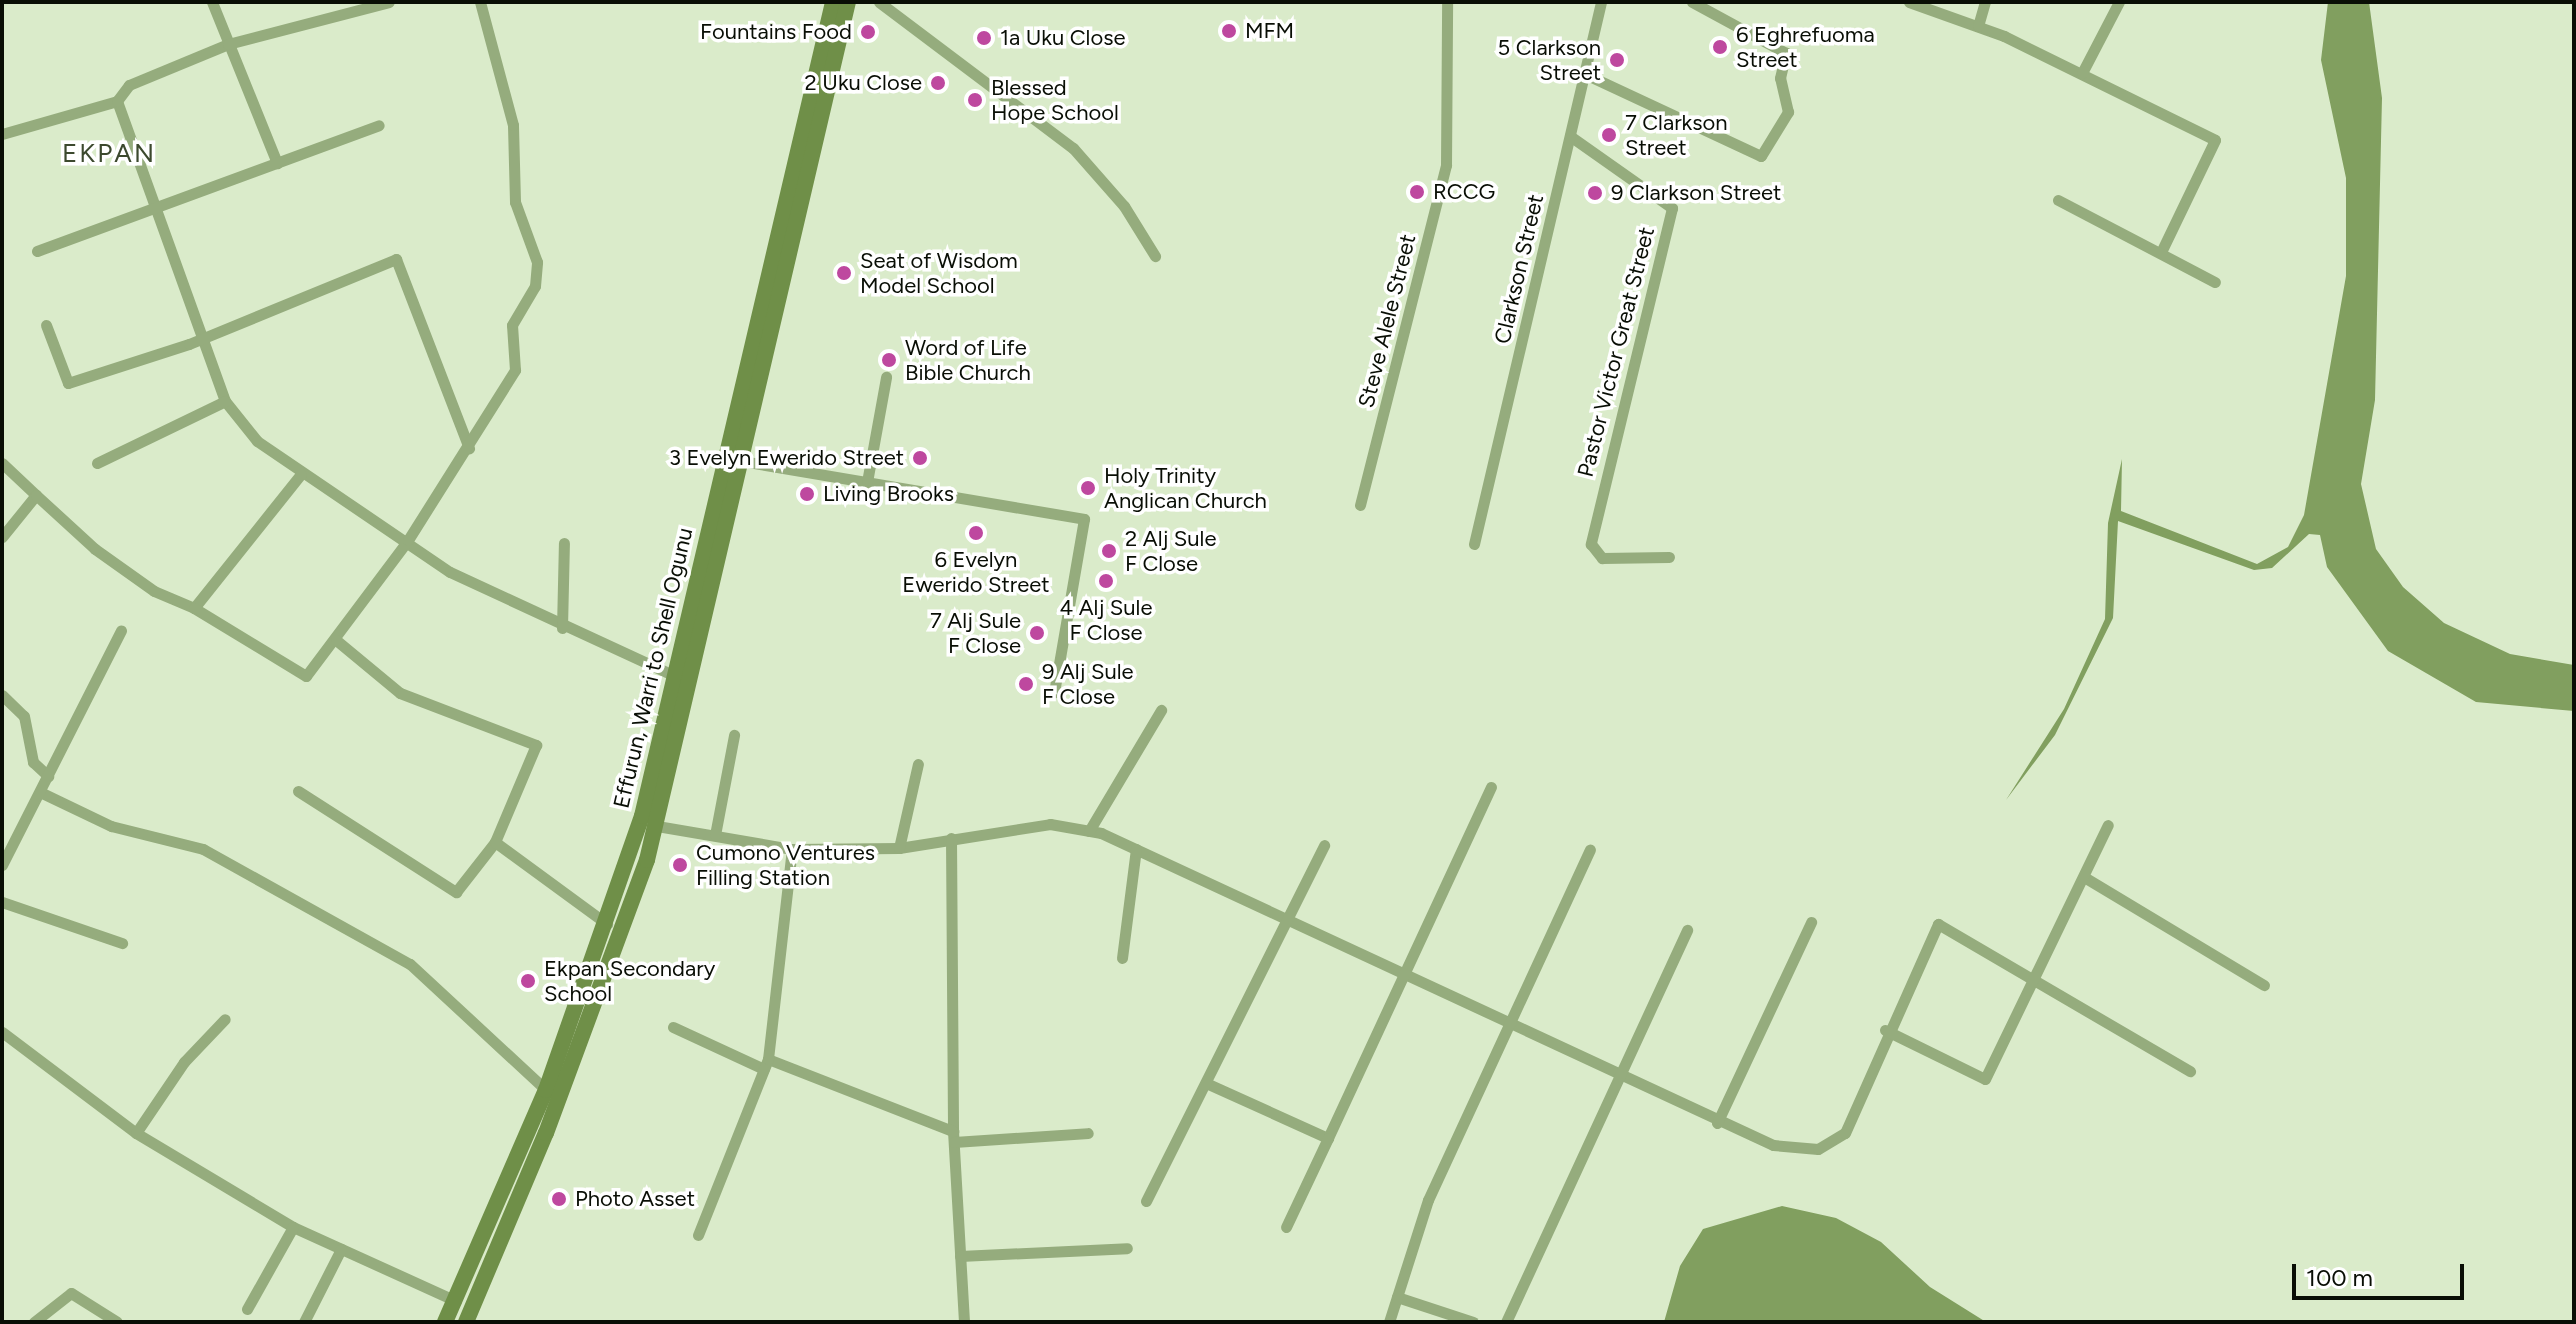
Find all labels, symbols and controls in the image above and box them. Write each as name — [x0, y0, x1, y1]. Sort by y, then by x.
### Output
place label: MFM — [1245, 18, 1294, 44]
place label: Fountains Food — [700, 19, 852, 45]
place label: 6 Eghrefuoma Street — [1736, 21, 1875, 72]
marker: MFM — [1220, 22, 1238, 40]
marker: Fountains Food — [859, 23, 877, 41]
place label: 1a Uku Close — [1000, 25, 1125, 51]
marker: 1a Uku Close — [975, 29, 993, 47]
place label: 5 Clarkson Street — [1498, 34, 1601, 86]
marker: 6 Eghrefuoma Street — [1711, 38, 1729, 56]
marker: 5 Clarkson Street — [1608, 51, 1626, 69]
place label: 2 Uku Close — [805, 70, 922, 96]
marker: 2 Uku Close — [929, 74, 947, 92]
place label: Blessed Hope School — [991, 74, 1119, 126]
marker: Blessed Hope School — [966, 91, 984, 109]
place label: 7 Clarkson Street — [1625, 109, 1728, 160]
marker: 7 Clarkson Street — [1600, 126, 1618, 144]
district label: EKPAN — [62, 138, 156, 170]
place label: RCCG — [1433, 179, 1495, 205]
place label: 9 Clarkson Street — [1611, 180, 1781, 206]
marker: RCCG — [1408, 183, 1426, 201]
marker: 9 Clarkson Street — [1586, 184, 1604, 202]
street label: Clarkson Street — [1489, 192, 1549, 346]
street label: Pastor Victor Great Street — [1572, 224, 1660, 480]
street label: Steve Alele Street — [1353, 232, 1421, 410]
place label: Seat of Wisdom Model School — [860, 247, 1018, 298]
marker: Seat of Wisdom Model School — [835, 264, 853, 282]
place label: Word of Life Bible Church — [905, 334, 1031, 386]
marker: Word of Life Bible Church — [880, 351, 898, 369]
place label: 3 Evelyn Ewerido Street — [669, 445, 904, 471]
marker: 3 Evelyn Ewerido Street — [911, 449, 929, 467]
place label: Holy Trinity Anglican Church — [1104, 462, 1267, 514]
marker: Holy Trinity Anglican Church — [1079, 479, 1097, 497]
place label: Living Brooks — [823, 481, 954, 507]
marker: Living Brooks — [798, 485, 816, 503]
marker: 6 Evelyn Ewerido Street — [967, 524, 985, 542]
street label: Effurun, Warri to Shell Ogunu — [608, 525, 698, 811]
place label: 2 Alj Sule F Close — [1125, 525, 1216, 576]
marker: 2 Alj Sule F Close — [1100, 542, 1118, 560]
place label: 6 Evelyn Ewerido Street — [902, 546, 1050, 598]
marker: 4 Alj Sule F Close — [1097, 572, 1115, 590]
place label: 4 Alj Sule F Close — [1060, 594, 1152, 646]
place label: 7 Alj Sule F Close — [930, 607, 1021, 658]
marker: 7 Alj Sule F Close — [1028, 624, 1046, 642]
place label: 9 Alj Sule F Close — [1042, 658, 1134, 710]
marker: 9 Alj Sule F Close — [1017, 675, 1035, 693]
place label: Cumono Ventures Filling Station — [696, 839, 875, 890]
marker: Cumono Ventures Filling Station — [671, 856, 689, 874]
place label: Ekpan Secondary School — [544, 955, 715, 1006]
marker: Ekpan Secondary School — [519, 972, 537, 990]
place label: Photo Asset — [575, 1186, 695, 1212]
marker: Photo Asset — [550, 1190, 568, 1208]
scale bar — [2296, 1248, 2468, 1298]
text: 100 m — [2306, 1263, 2373, 1292]

